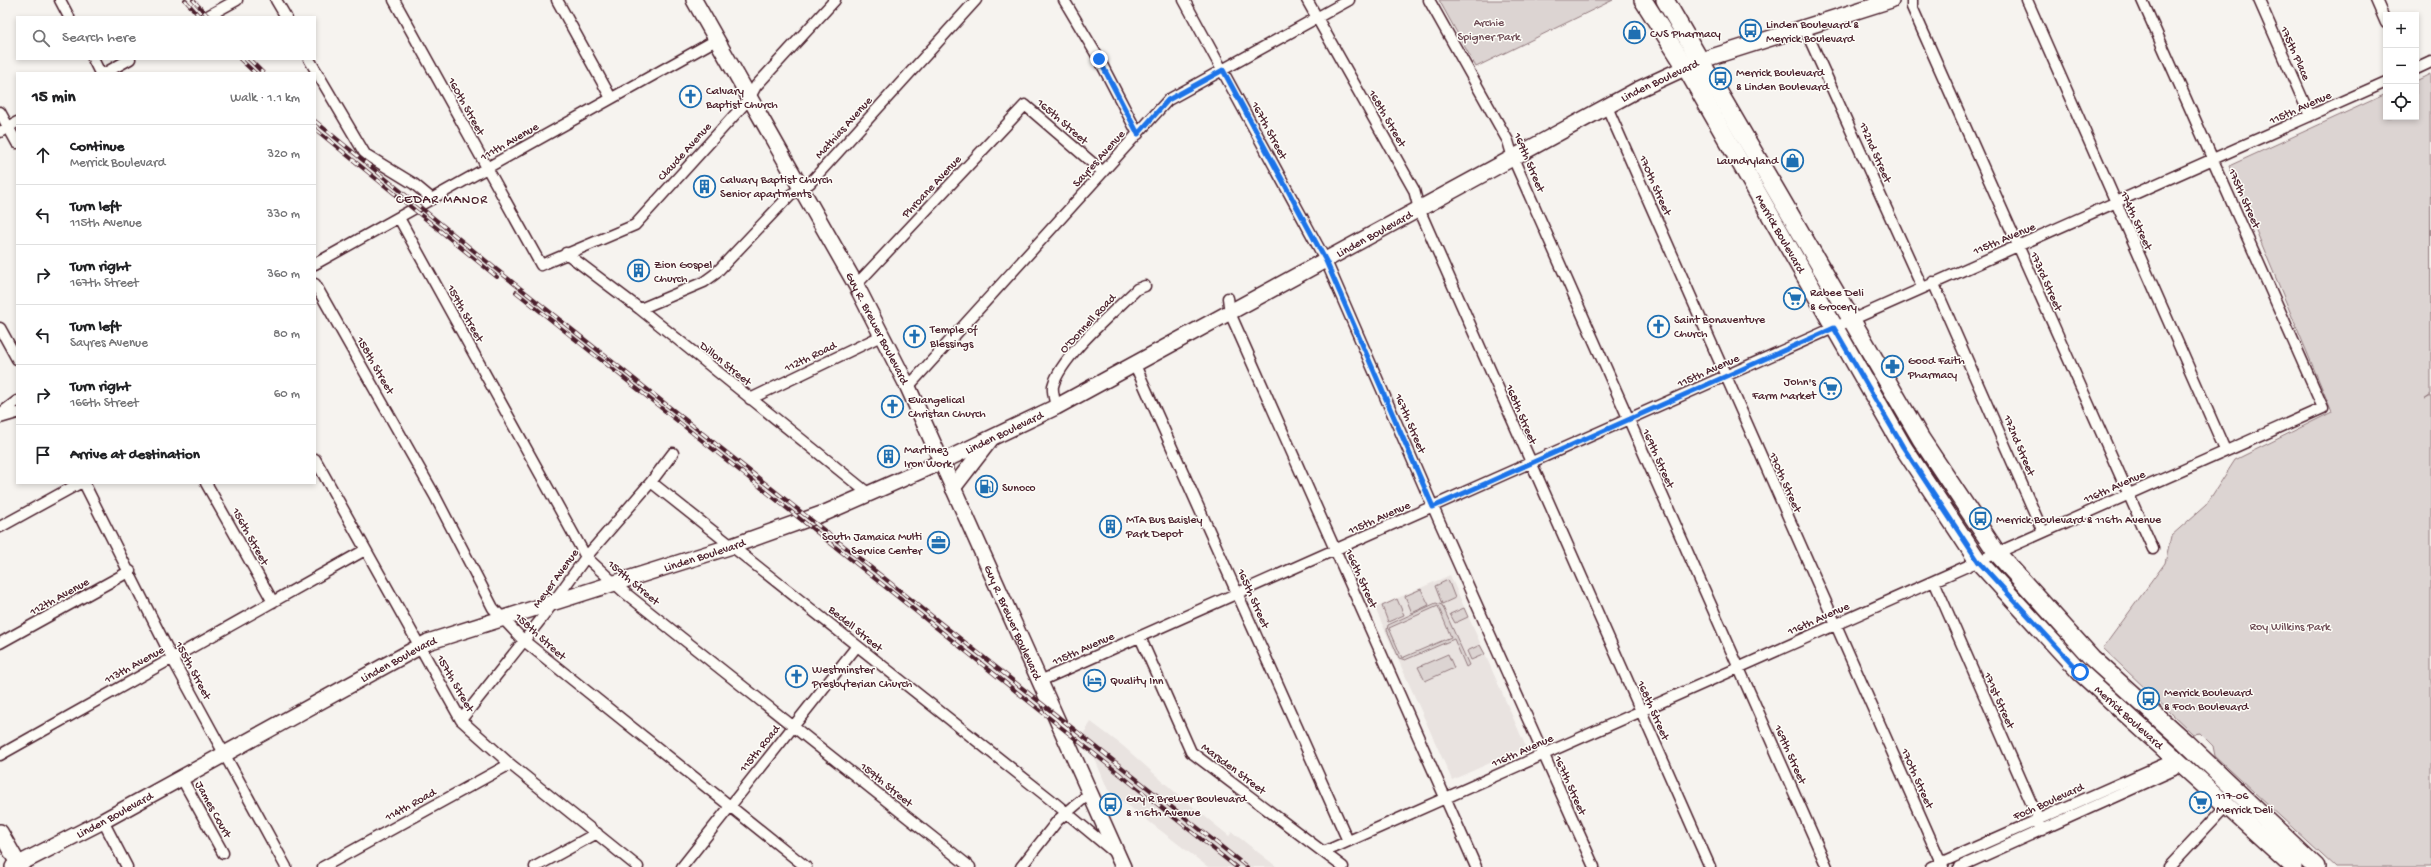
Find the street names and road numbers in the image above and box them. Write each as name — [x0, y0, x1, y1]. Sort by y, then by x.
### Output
street label: 175th Place — [2276, 24, 2313, 84]
street label: Linden Boulevard — [1619, 57, 1702, 106]
street label: 160th Street — [443, 75, 487, 139]
street label: 168th Street — [1364, 87, 1409, 151]
street label: 115th Avenue — [2267, 89, 2335, 129]
street label: Mathias Avenue — [813, 94, 877, 162]
street label: 165th Street — [1032, 96, 1091, 149]
street label: 167th Street — [1247, 99, 1290, 163]
street label: 111th Avenue — [478, 120, 542, 165]
street label: Claude Avenue — [656, 120, 716, 184]
street label: 172nd Street — [1854, 120, 1894, 186]
street label: Sayres Avenue — [1070, 127, 1129, 191]
street label: 169th Street — [1509, 130, 1547, 196]
street label: Phroane Avenue — [899, 152, 966, 223]
street label: 170th Street — [1634, 153, 1674, 219]
street label: 175th Street — [2223, 166, 2263, 232]
street label: 174th Street — [2116, 188, 2155, 253]
street label: Merrick Boulevard — [1751, 193, 1807, 277]
street label: Linden Boulevard — [1334, 208, 1416, 262]
street label: 115th Avenue — [1971, 220, 2039, 260]
street label: 173rd Street — [2025, 249, 2065, 315]
street label: Guy R. Brewer Boulevard — [841, 270, 911, 388]
street label: 159th Street — [442, 282, 486, 346]
street label: O'Donnell Road — [1057, 291, 1120, 357]
street label: 158th Street — [352, 334, 397, 398]
street label: Dillon Street — [695, 339, 754, 390]
street label: 112th Road — [782, 339, 840, 377]
street label: 115th Avenue — [1675, 352, 1743, 392]
street label: 168th Street — [1501, 382, 1539, 448]
street label: 167th Street — [1390, 391, 1428, 457]
street label: Linden Boulevard — [964, 409, 1047, 458]
street label: 172nd Street — [1999, 412, 2038, 479]
street label: 169th Street — [1638, 426, 1677, 491]
street label: 170th Street — [1764, 450, 1804, 516]
street label: 116th Avenue — [2081, 468, 2149, 508]
street label: 115th Avenue — [1346, 499, 1414, 539]
street label: 156th Street — [227, 505, 271, 569]
street label: Linden Boulevard — [663, 536, 749, 576]
street label: Meyer Avenue — [530, 546, 583, 612]
street label: 166th Street — [1341, 546, 1380, 612]
street label: 159th Street — [603, 557, 662, 610]
street label: Guy R. Brewer Boulevard — [980, 563, 1044, 683]
street label: 165th Street — [1232, 566, 1272, 632]
street label: 112th Avenue — [27, 575, 93, 620]
street label: 116th Avenue — [1785, 600, 1853, 640]
street label: Bedell Street — [824, 603, 886, 656]
street label: 158th Street — [510, 610, 569, 665]
street label: 115th Avenue — [1050, 630, 1118, 670]
street label: Linden Boulevard — [359, 634, 439, 687]
street label: 155th Street — [171, 639, 214, 703]
street label: 113th Avenue — [102, 643, 168, 688]
street label: 157th Street — [432, 652, 477, 716]
street label: 171st Street — [1979, 670, 2017, 732]
street label: 168th Street — [1632, 678, 1672, 744]
street label: Merrick Boulevard — [2091, 684, 2166, 754]
street label: 115th Road — [737, 722, 784, 776]
street label: 169th Street — [1770, 722, 1809, 787]
street label: 116th Avenue — [1489, 732, 1557, 772]
street label: Marsden Street — [1198, 741, 1269, 799]
street label: 170th Street — [1896, 746, 1936, 812]
street label: 167th Street — [1549, 753, 1589, 819]
street label: 159th Street — [856, 760, 916, 812]
street label: James Court — [191, 779, 234, 842]
street label: Foch Boulevard — [2010, 781, 2087, 825]
street label: 114th Road — [382, 786, 440, 826]
street label: Linden Boulevard — [75, 790, 157, 842]

